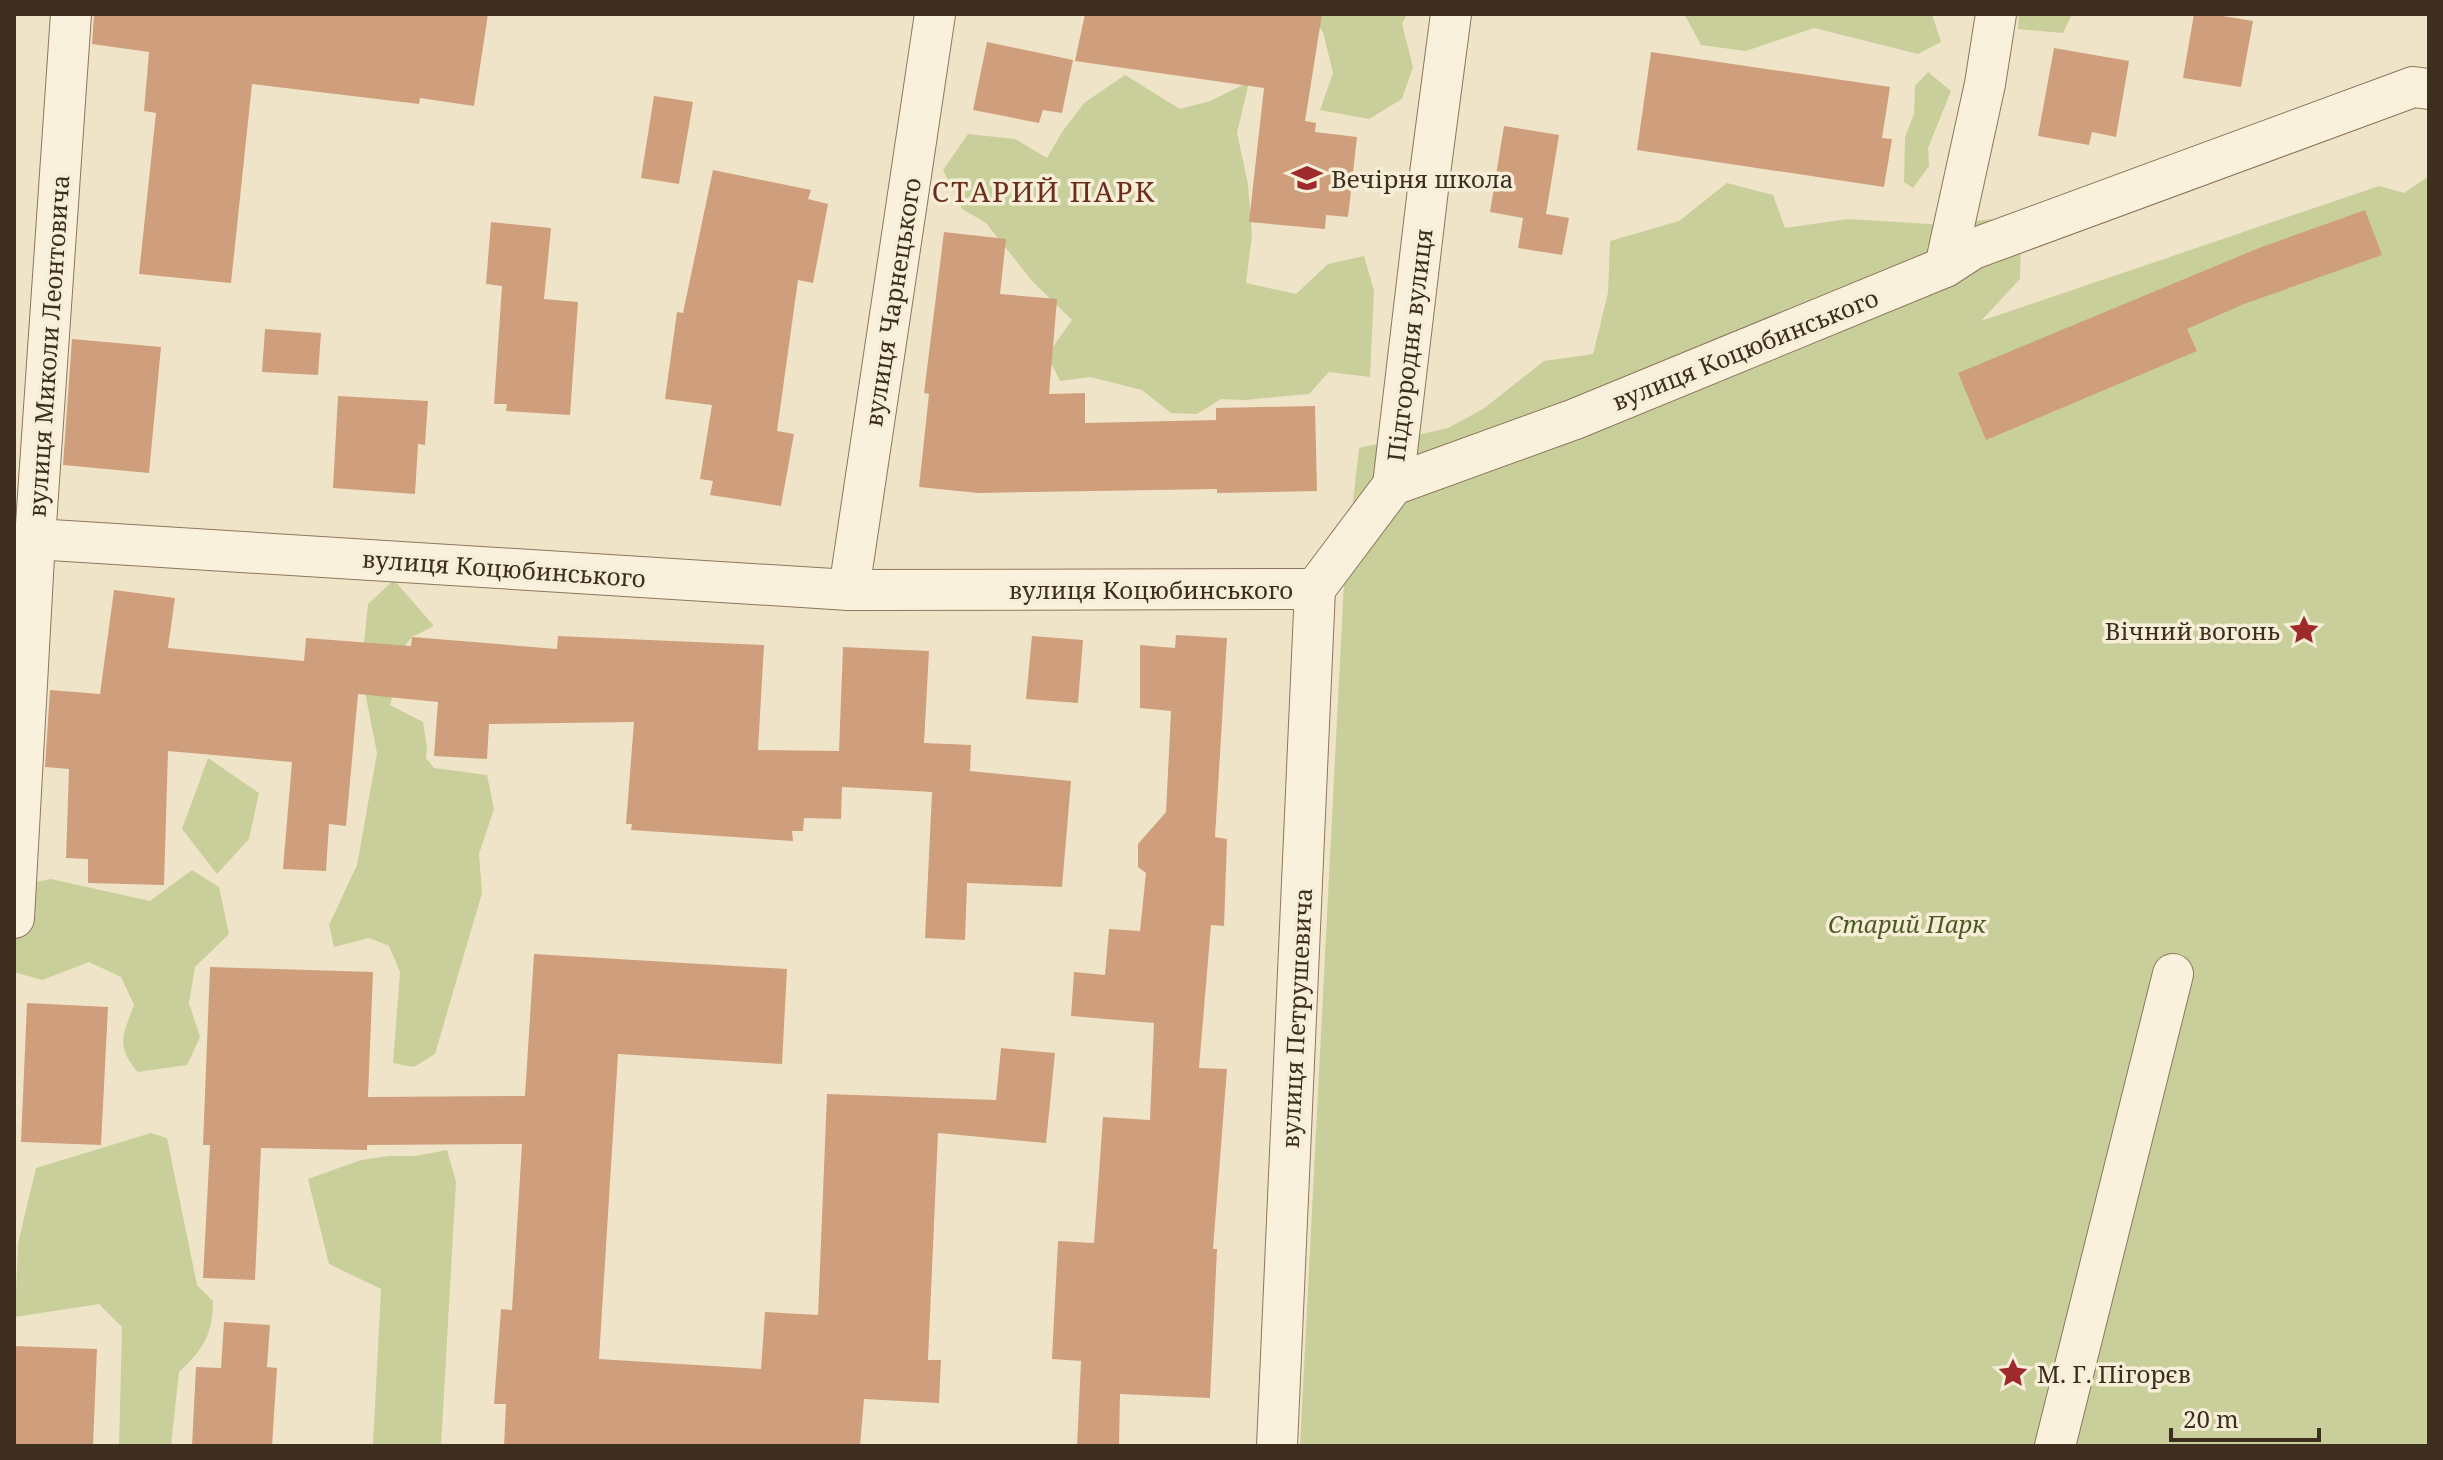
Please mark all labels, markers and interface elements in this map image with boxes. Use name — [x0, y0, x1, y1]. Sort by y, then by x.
school or university icon: Вечірня школа — [1290, 161, 1324, 195]
place label: Вечірня школа — [1331, 162, 1513, 195]
district label: СТАРИЙ ПАРК — [932, 172, 1156, 210]
street label: вулиця Миколи Леонтовича — [20, 174, 76, 518]
street label: вулиця Чарнецького — [856, 175, 928, 429]
street label: Підгородня вулиця — [1378, 227, 1440, 463]
street label: вулиця Коцюбинського — [1607, 280, 1883, 418]
street label: вулиця Коцюбинського — [361, 542, 647, 594]
street label: вулиця Коцюбинського — [1009, 573, 1293, 606]
place icon: Вічний вогонь — [2287, 613, 2321, 647]
place label: Вічний вогонь — [2105, 614, 2280, 647]
street label: вулиця Петрушевича — [1273, 887, 1319, 1149]
park label: Старий Парк — [1828, 907, 1987, 940]
place icon: М. Г. Пігорєв — [1996, 1356, 2030, 1390]
place label: М. Г. Пігорєв — [2037, 1357, 2191, 1390]
scale bar — [2171, 1392, 2319, 1442]
text: 20 m — [2183, 1402, 2239, 1435]

